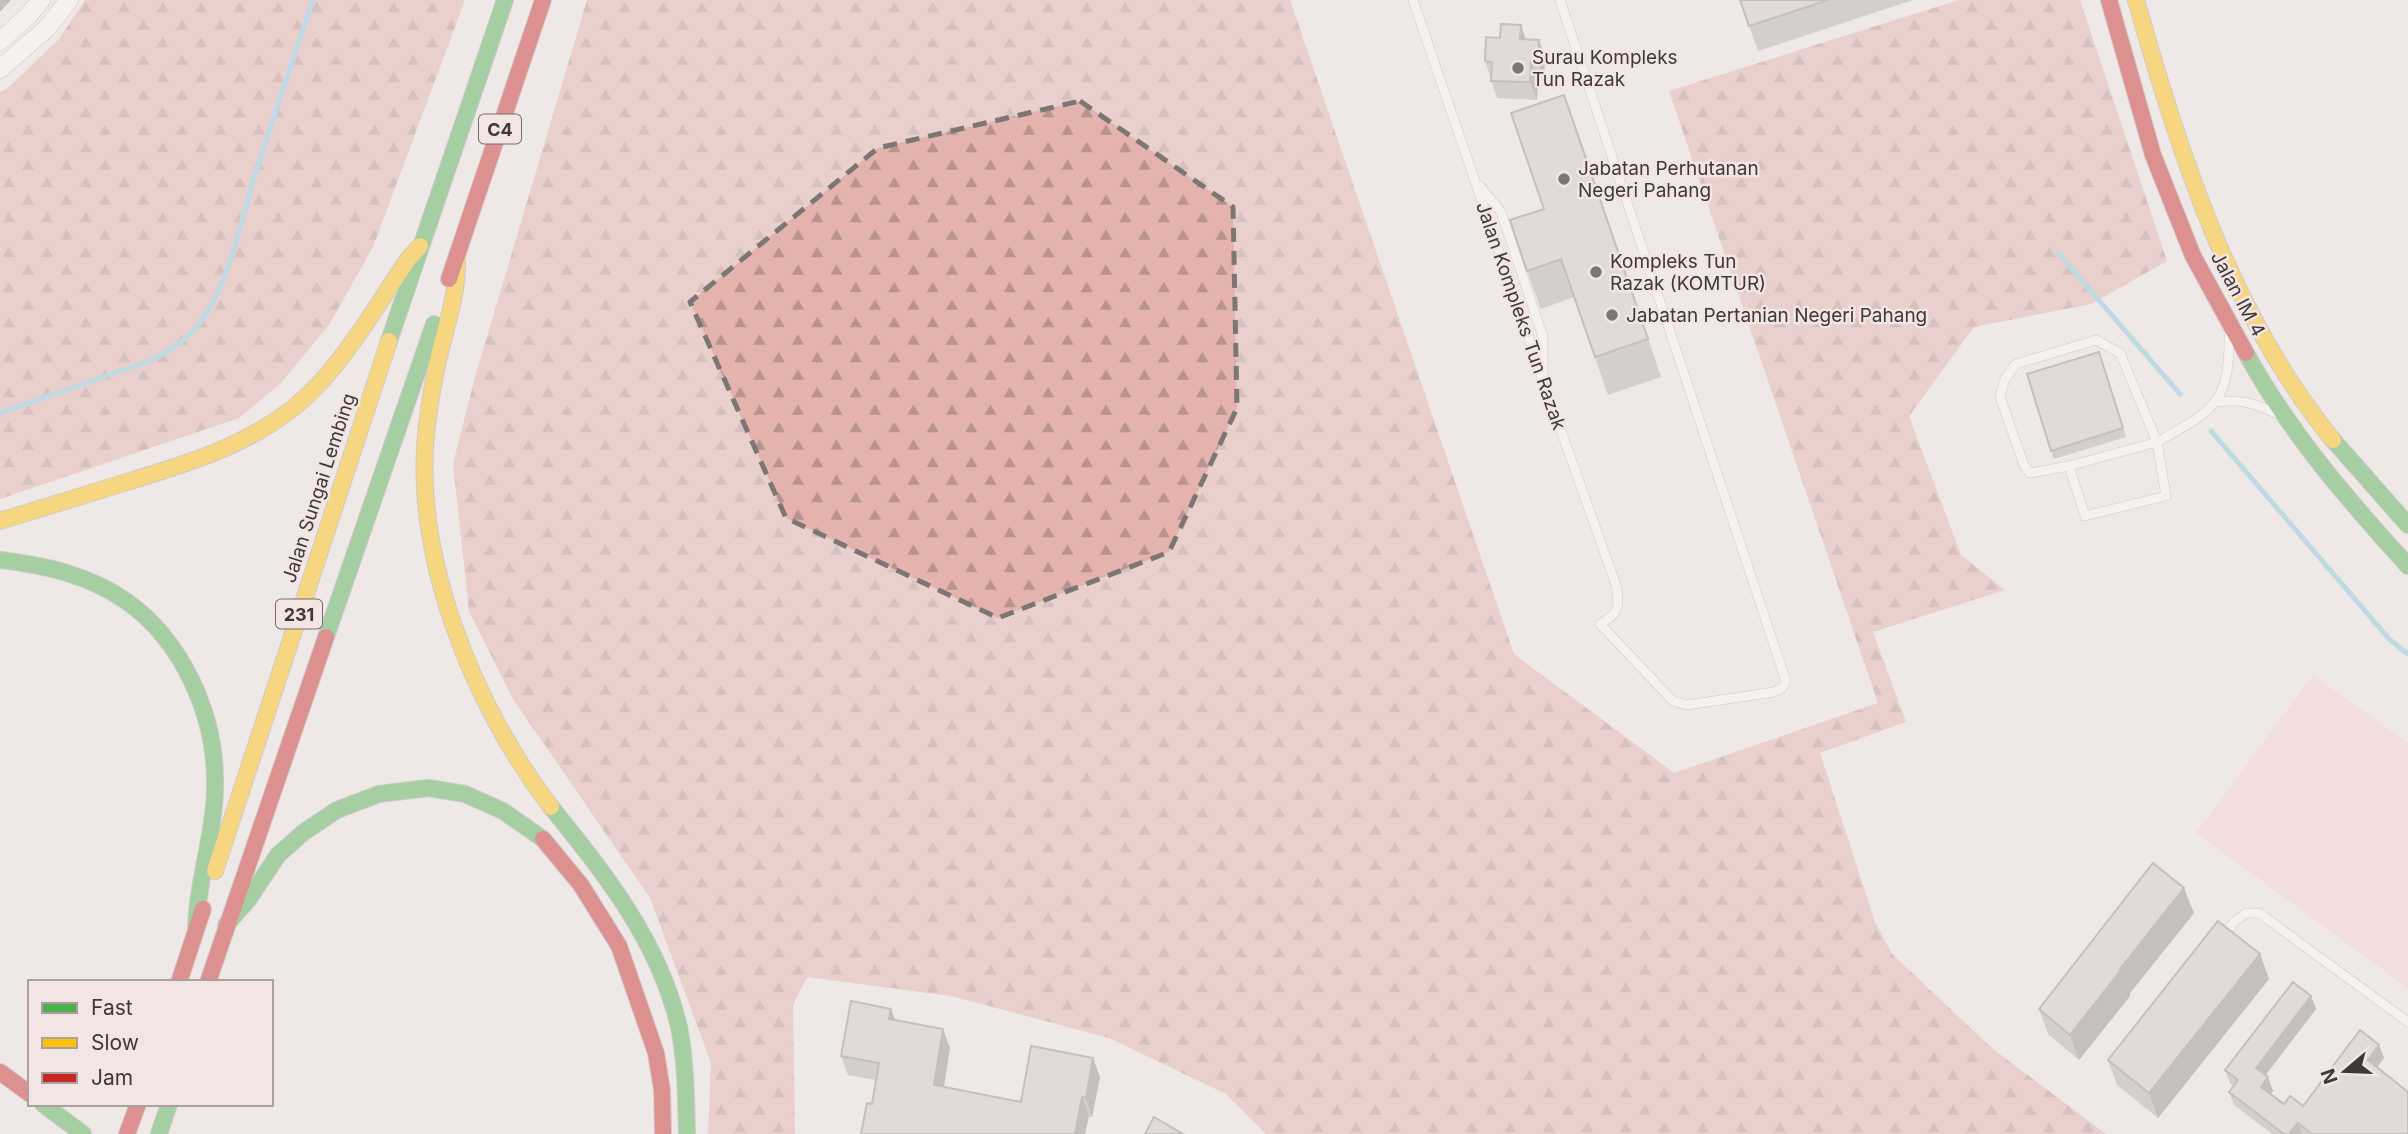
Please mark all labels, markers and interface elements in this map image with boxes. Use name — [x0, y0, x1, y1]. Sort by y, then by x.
place label: Surau Kompleks Tun Razak — [1532, 46, 1678, 91]
marker: Surau Kompleks Tun Razak — [1510, 60, 1526, 76]
road number: C4 — [479, 114, 521, 144]
place label: Jabatan Perhutanan Negeri Pahang — [1578, 157, 1759, 202]
marker: Jabatan Perhutanan Negeri Pahang — [1556, 171, 1572, 187]
street label: Jalan Kompleks Tun Razak — [1471, 199, 1571, 434]
street label: Jalan IM 4 — [2206, 247, 2270, 341]
place label: Kompleks Tun Razak (KOMTUR) — [1610, 250, 1766, 295]
marker: Kompleks Tun Razak (KOMTUR) — [1588, 264, 1604, 280]
place label: Jabatan Pertanian Negeri Pahang — [1626, 304, 1927, 327]
marker: Jabatan Pertanian Negeri Pahang — [1604, 307, 1620, 323]
street label: Jalan Sungai Lembing — [277, 390, 361, 586]
road number: 231 — [276, 600, 322, 628]
legend — [28, 980, 273, 1106]
text: Fast — [91, 995, 133, 1020]
text: Slow — [91, 1030, 139, 1055]
north arrow — [2310, 1036, 2380, 1106]
text: Jam — [91, 1065, 133, 1090]
text: N — [2316, 1066, 2343, 1087]

